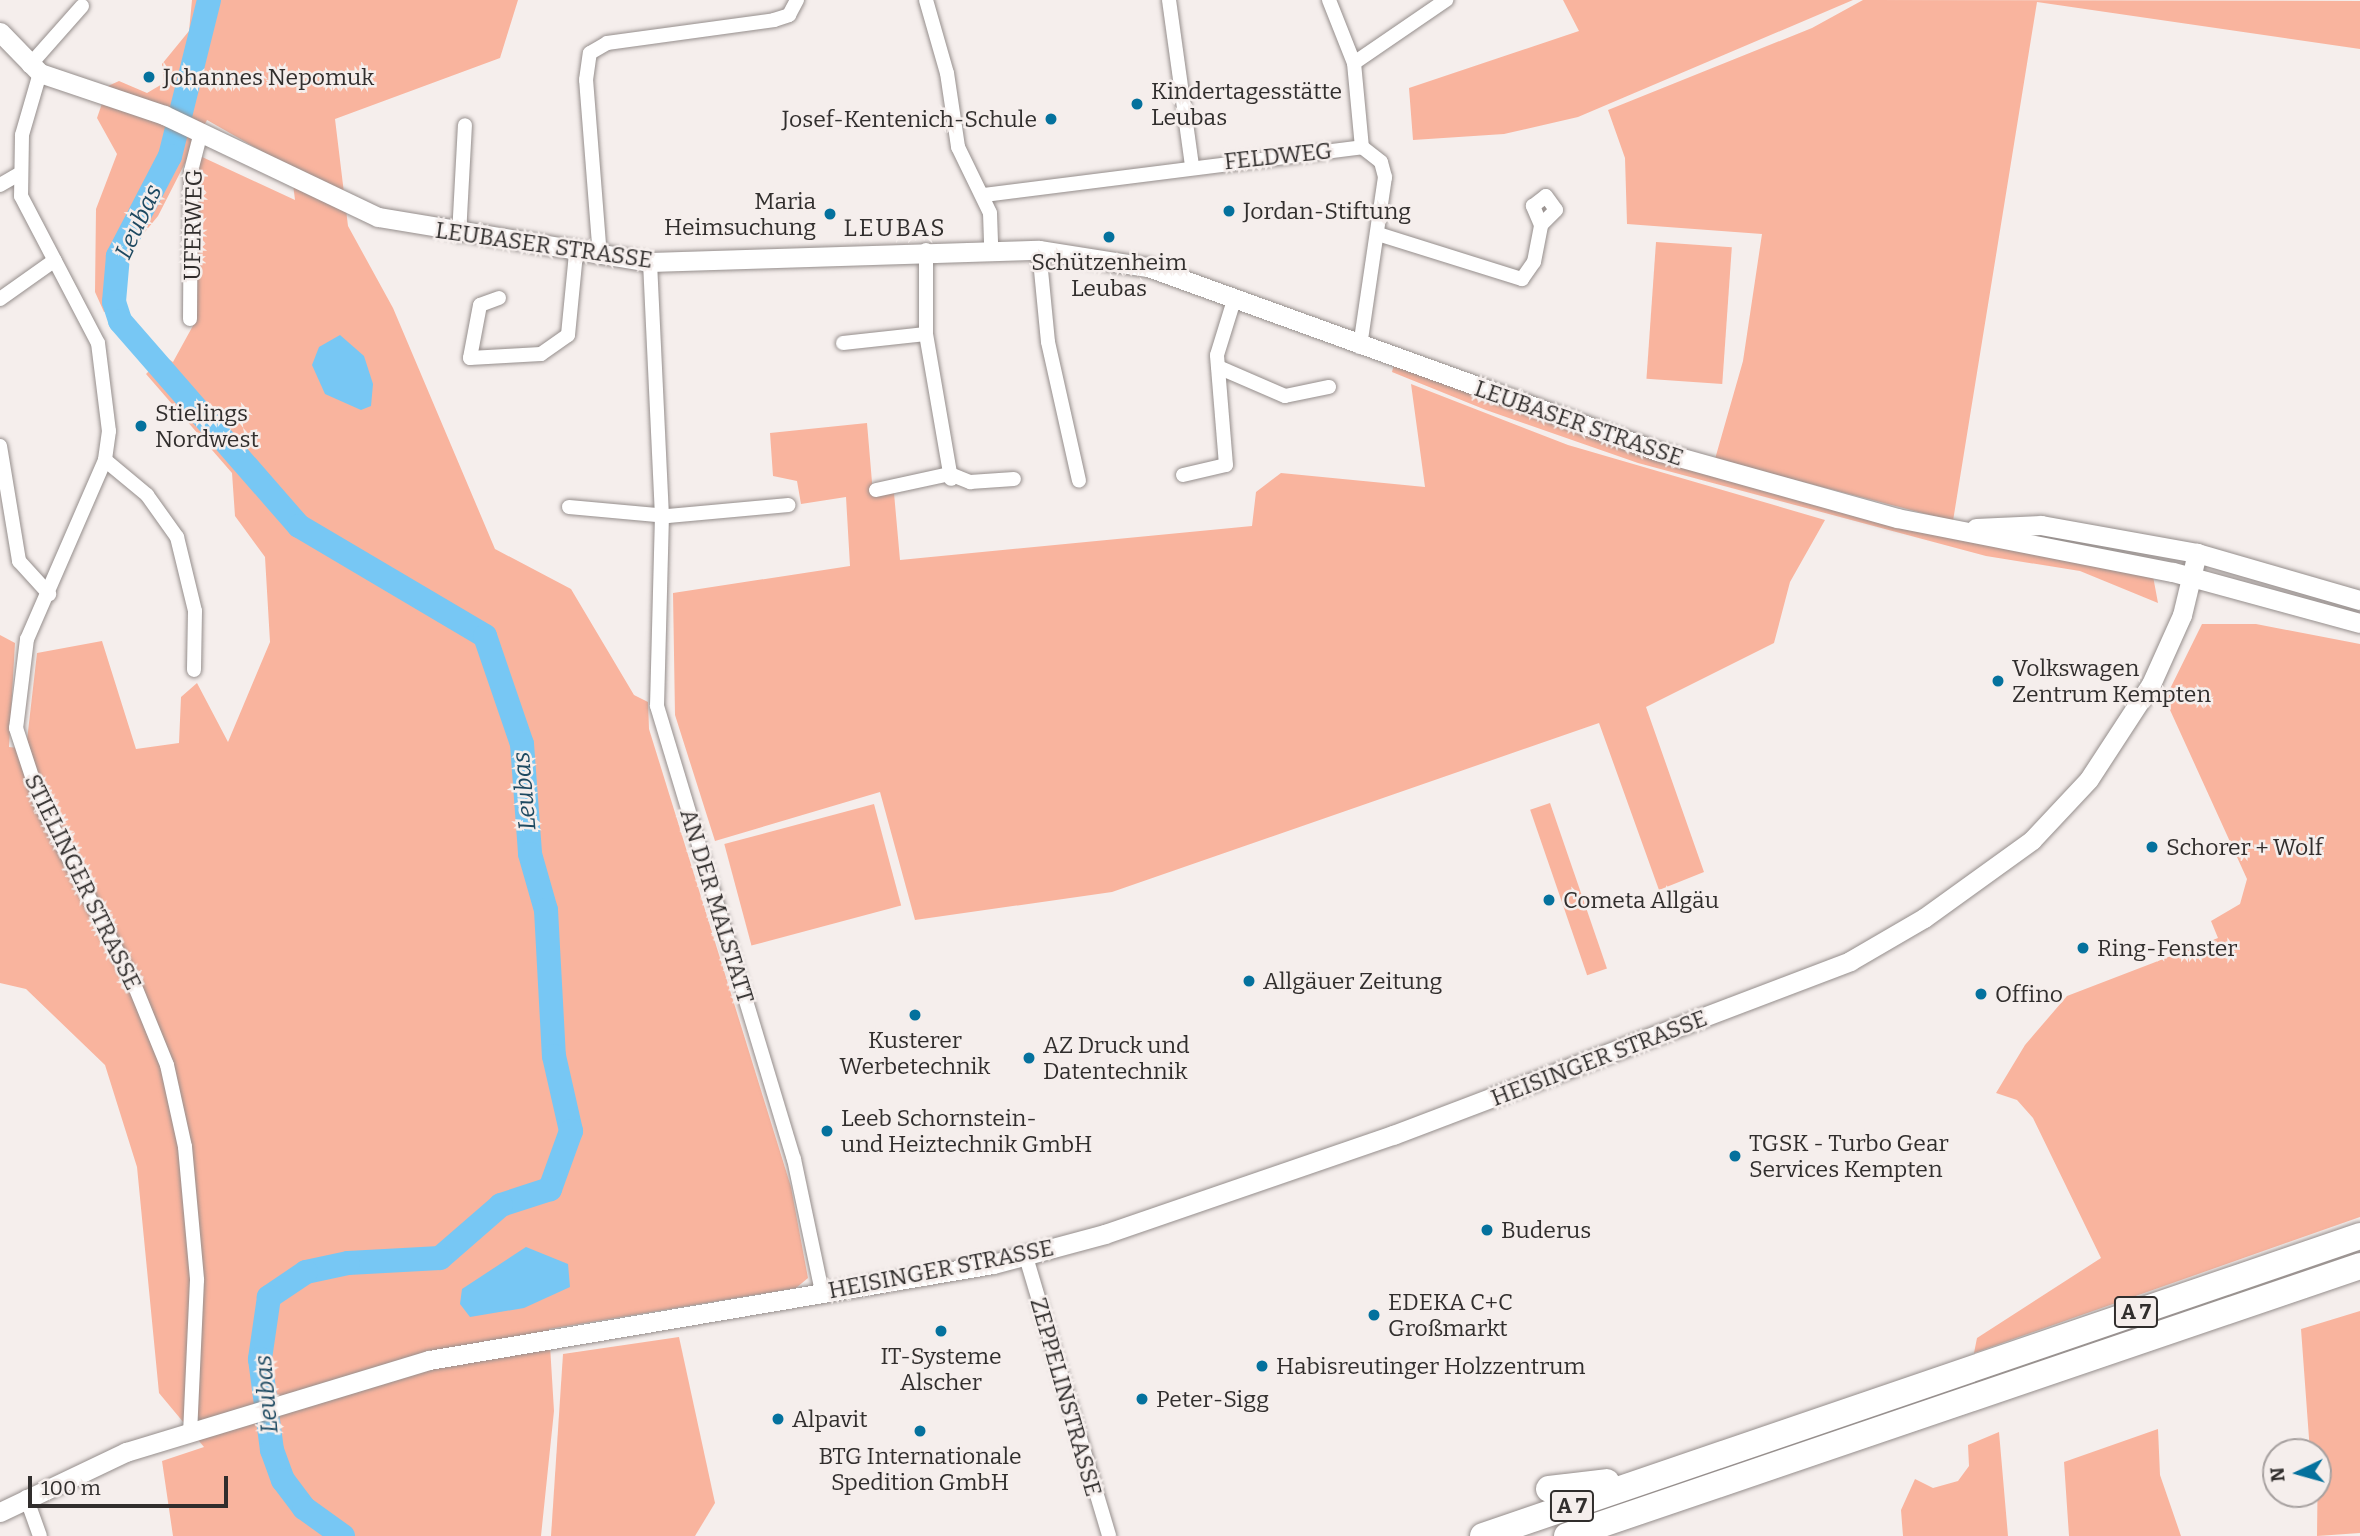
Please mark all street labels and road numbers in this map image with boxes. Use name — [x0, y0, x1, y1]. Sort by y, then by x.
street label: FELDWEG — [1223, 137, 1333, 175]
street label: UFERWEG — [178, 169, 208, 281]
street label: LEUBASER STRASSE — [434, 216, 654, 274]
street label: LEUBASER STRASSE — [1471, 374, 1687, 472]
street label: STIELINGER STRASSE — [19, 770, 147, 994]
street label: AN DER MALSTATT — [674, 805, 760, 1007]
street label: HEISINGER STRASSE — [1487, 1004, 1711, 1112]
street label: HEISINGER STRASSE — [826, 1234, 1056, 1304]
street label: ZEPPELINSTRASSE — [1024, 1294, 1108, 1500]
road number: A 7 — [2113, 1294, 2159, 1330]
road number: A 7 — [1549, 1488, 1595, 1524]

